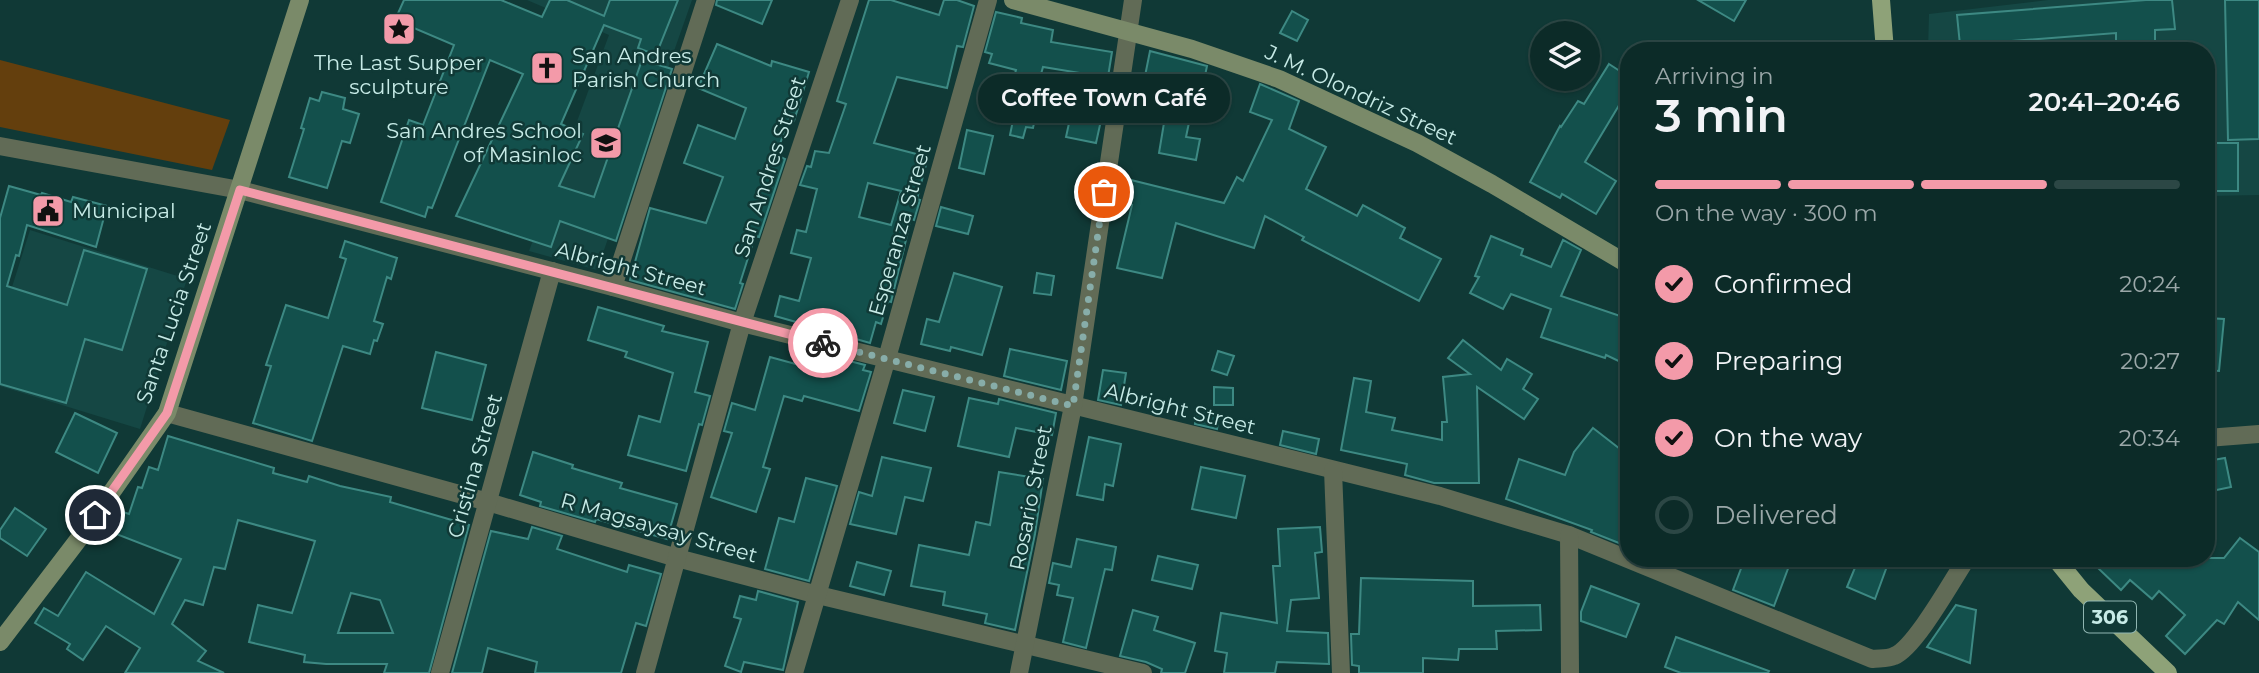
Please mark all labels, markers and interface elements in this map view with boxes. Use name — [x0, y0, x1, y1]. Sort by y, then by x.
place icon: The Last Supper sculpture — [380, 10, 418, 48]
map controls — [1530, 21, 1600, 91]
button: layers — [1530, 21, 1600, 91]
street label: J. M. Olondriz Street — [1260, 39, 1461, 150]
place label: San Andres Parish Church — [572, 43, 720, 92]
church icon: San Andres Parish Church — [528, 49, 566, 87]
place label: The Last Supper sculpture — [314, 50, 484, 99]
text: Arriving in — [1655, 62, 1774, 90]
street label: San Andres Street — [728, 73, 811, 260]
callout: Coffee Town Café — [978, 73, 1230, 122]
text: Coffee Town Café — [1001, 84, 1207, 112]
text: 20:41–20:46 — [2029, 86, 2180, 118]
text: 3 min — [1655, 87, 1788, 144]
place label: San Andres School of Masinloc — [386, 118, 582, 167]
school or university icon: San Andres School of Masinloc — [587, 124, 625, 162]
street label: Esperanza Street — [863, 141, 936, 319]
pin — [1074, 162, 1134, 222]
icon: bag — [1085, 173, 1123, 211]
public building icon: Municipal — [29, 192, 67, 230]
place label: Municipal — [72, 198, 176, 223]
text: On the way · 300 m — [1655, 199, 1878, 227]
street label: Santa Lucia Street — [131, 219, 216, 407]
street label: Albright Street — [553, 236, 709, 301]
icon: check — [1655, 265, 1693, 303]
text: Confirmed — [1714, 268, 1853, 300]
text: 20:24 — [2119, 270, 2180, 298]
courier — [788, 308, 858, 378]
icon: bike — [804, 324, 842, 362]
icon: check — [1655, 342, 1693, 380]
text: Preparing — [1714, 345, 1843, 377]
text: 20:27 — [2120, 347, 2180, 375]
street label: Albright Street — [1102, 378, 1258, 439]
street label: Cristina Street — [442, 391, 507, 541]
icon: check — [1655, 419, 1693, 457]
text: On the way — [1714, 422, 1862, 454]
street label: Rosario Street — [1004, 423, 1057, 572]
text: 20:34 — [2119, 424, 2180, 452]
pin — [65, 485, 125, 545]
street label: R Magsaysay Street — [558, 487, 760, 568]
icon: home — [76, 496, 114, 534]
text: Delivered — [1714, 499, 1838, 531]
road number: 306 — [2084, 602, 2136, 632]

